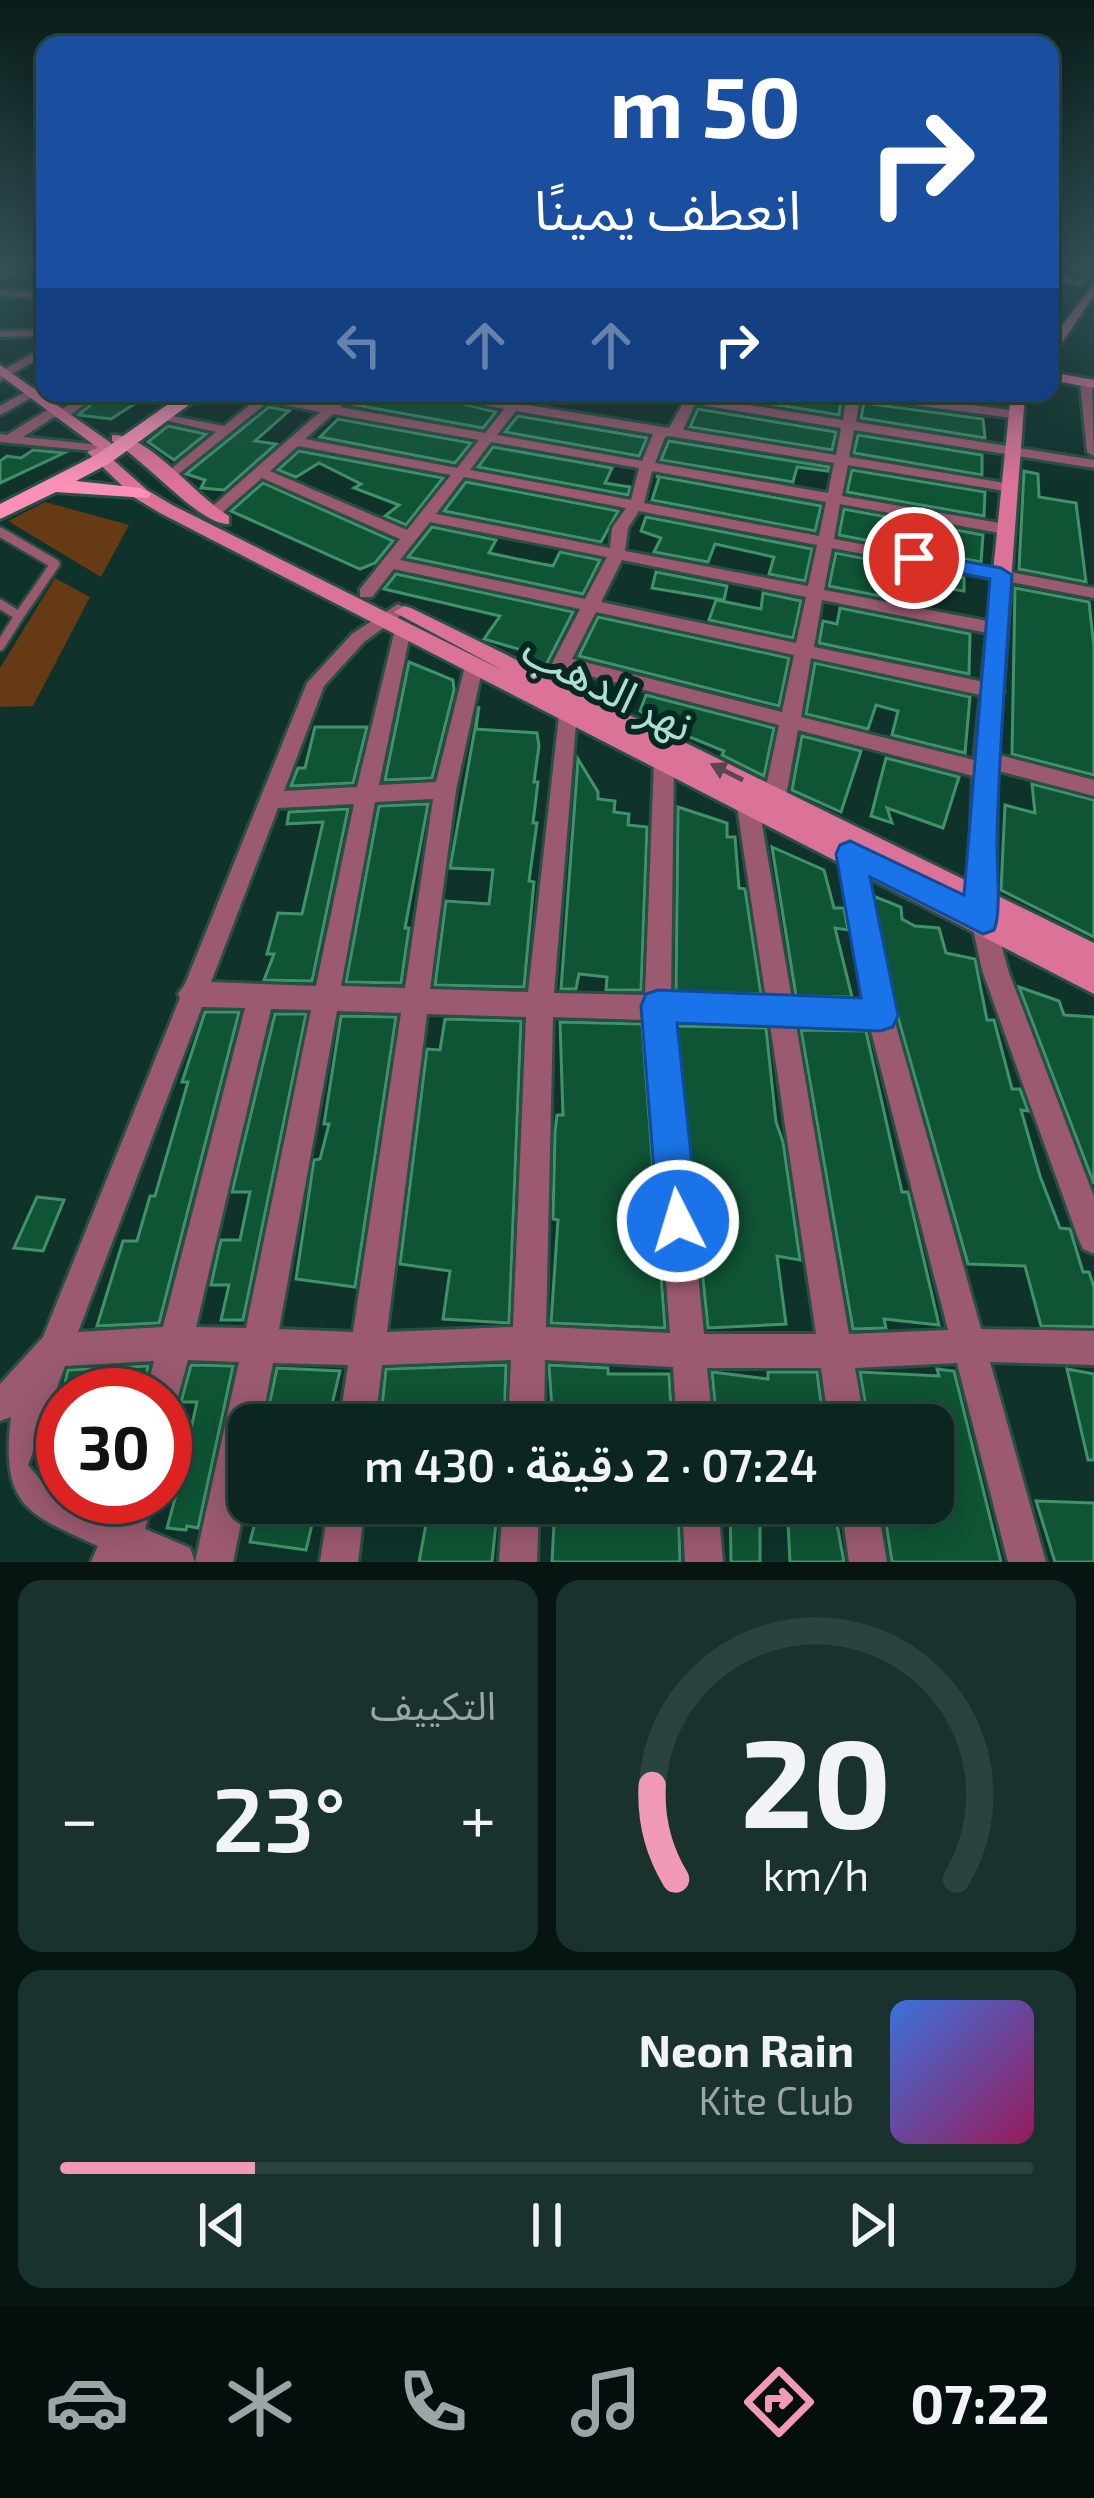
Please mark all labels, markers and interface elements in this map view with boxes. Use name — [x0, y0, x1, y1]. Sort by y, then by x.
text: 50 m — [609, 54, 801, 155]
icon: right — [843, 84, 999, 240]
text: انعطف يمينًا — [534, 176, 801, 241]
icon: left — [326, 312, 392, 378]
icon: ahead — [452, 312, 518, 378]
icon: ahead — [578, 312, 644, 378]
icon: right — [704, 312, 770, 378]
pin — [863, 507, 965, 609]
icon: arrive — [881, 525, 947, 591]
street label: نهر الدهب — [514, 619, 703, 753]
one-way arrow — [710, 763, 744, 783]
position arrow — [615, 1158, 741, 1284]
speed limit sign: 30 — [36, 1368, 192, 1524]
text: 07:24 · 2 دقيقة · 430 m — [364, 1437, 818, 1491]
text: التكييف — [370, 1681, 496, 1728]
text: 20 — [740, 1703, 892, 1853]
text: 23° — [212, 1762, 346, 1870]
text: − — [60, 1777, 99, 1856]
text: + — [460, 1777, 496, 1856]
text: km/h — [763, 1848, 869, 1900]
text: Neon Rain — [639, 2022, 854, 2076]
text: Kite Club — [699, 2076, 854, 2123]
icon: previous — [189, 2192, 255, 2258]
icon: pause — [514, 2192, 580, 2258]
icon: next — [839, 2192, 905, 2258]
icon: car — [45, 2360, 129, 2444]
icon: climate — [218, 2360, 302, 2444]
icon: phone — [391, 2360, 475, 2444]
icon: music — [564, 2360, 648, 2444]
icon: directions — [737, 2360, 821, 2444]
text: 07:22 — [910, 2370, 1049, 2435]

